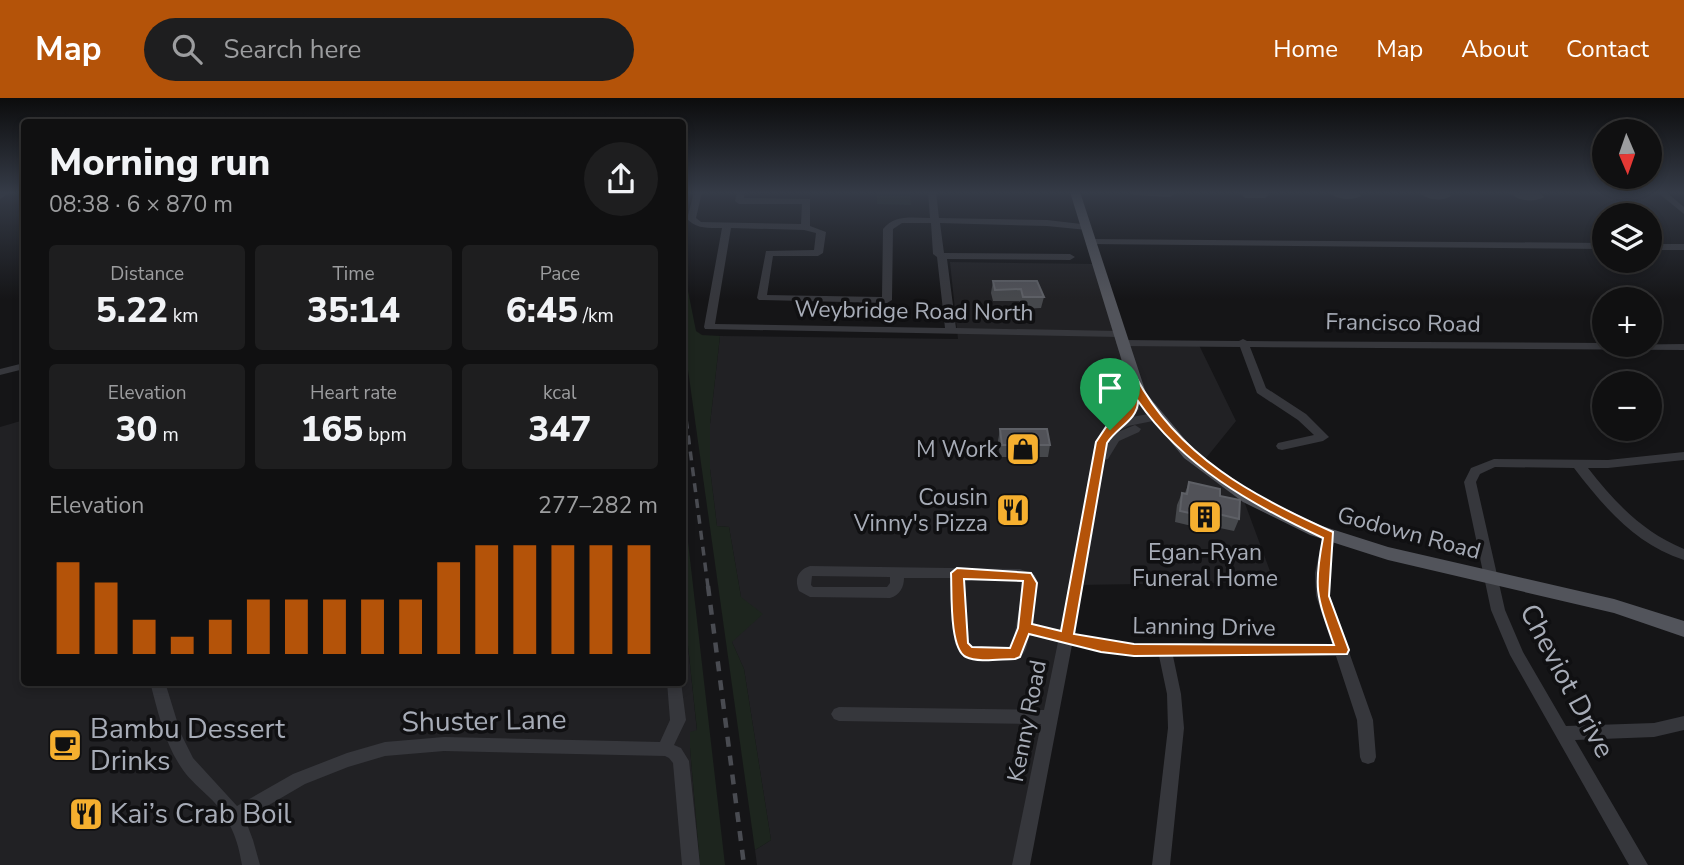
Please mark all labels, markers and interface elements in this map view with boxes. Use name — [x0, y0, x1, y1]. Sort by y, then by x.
search box — [144, 18, 634, 81]
text: Map — [35, 27, 102, 72]
icon: search — [168, 30, 206, 68]
text: Search here — [224, 32, 361, 67]
text: Home — [1273, 33, 1338, 65]
text: Map — [1376, 33, 1423, 65]
text: About — [1461, 33, 1528, 65]
text: Contact — [1566, 33, 1649, 65]
north arrow — [1592, 119, 1662, 189]
map controls — [1592, 119, 1662, 441]
text: Morning run — [49, 137, 270, 188]
button: share — [584, 142, 658, 216]
text: 08:38 · 6 × 870 m — [49, 189, 233, 220]
button: layers — [1592, 203, 1662, 273]
text: Distance — [110, 261, 184, 287]
text: Time — [332, 261, 375, 287]
text: Pace — [540, 261, 580, 287]
text: 5.22 — [96, 287, 168, 334]
text: 35:14 — [307, 287, 400, 334]
text: 6:45 — [506, 287, 578, 334]
button: + — [1592, 287, 1662, 357]
street label: Weybridge Road North — [794, 293, 1034, 329]
text: km — [168, 303, 199, 329]
text: /km — [578, 303, 614, 329]
street label: Francisco Road — [1325, 306, 1481, 340]
pin — [1080, 358, 1140, 430]
icon: arrive — [1091, 369, 1129, 407]
button: − — [1592, 371, 1662, 441]
text: Elevation — [108, 380, 187, 406]
text: Heart rate — [310, 380, 397, 406]
text: kcal — [543, 380, 577, 406]
text: 30 — [116, 406, 158, 453]
text: 165 — [300, 406, 363, 453]
text: 347 — [528, 406, 591, 453]
text: m — [158, 422, 179, 448]
text: bpm — [363, 422, 407, 448]
shop icon: M Work — [1004, 430, 1042, 468]
place label: M Work — [916, 434, 998, 465]
place label: Cousin Vinny's Pizza — [853, 482, 988, 539]
text: Elevation — [49, 490, 144, 521]
text: 277–282 m — [538, 490, 658, 521]
restaurant icon: Cousin Vinny's Pizza — [994, 491, 1032, 529]
building icon: Egan-Ryan Funeral Home — [1186, 498, 1224, 536]
street label: Godown Road — [1334, 499, 1484, 567]
place label: Egan-Ryan Funeral Home — [1132, 537, 1278, 594]
street label: Cheviot Drive — [1511, 597, 1623, 765]
street label: Lanning Drive — [1132, 610, 1276, 644]
street label: Kenny Road — [1000, 657, 1054, 785]
street label: Shuster Lane — [401, 701, 567, 741]
place label: Bambu Dessert Drinks — [90, 710, 285, 780]
cafe icon: Bambu Dessert Drinks — [46, 726, 84, 764]
restaurant icon: Kai’s Crab Boil — [67, 795, 105, 833]
place label: Kai’s Crab Boil — [110, 795, 292, 833]

